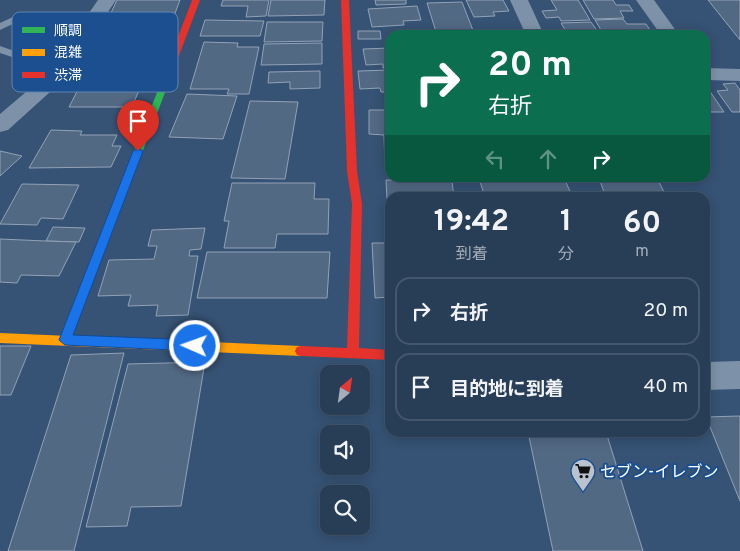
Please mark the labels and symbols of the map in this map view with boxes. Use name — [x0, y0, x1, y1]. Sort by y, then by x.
legend — [12, 12, 178, 92]
text: 順調 — [54, 23, 82, 40]
text: 混雑 — [54, 44, 82, 62]
text: 渋滞 — [54, 68, 82, 85]
pin — [117, 100, 159, 151]
position arrow — [168, 319, 220, 371]
north arrow — [320, 365, 370, 415]
supermarket icon: セブン-イレブン — [570, 458, 596, 492]
place label: セブン-イレブン — [600, 463, 718, 483]

